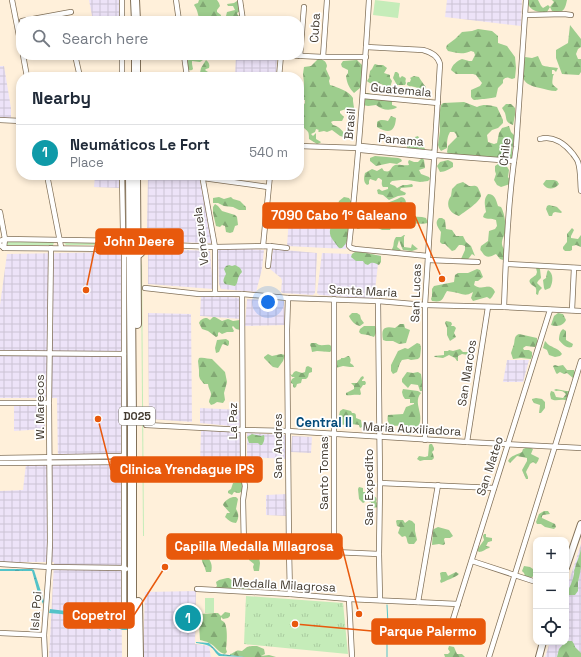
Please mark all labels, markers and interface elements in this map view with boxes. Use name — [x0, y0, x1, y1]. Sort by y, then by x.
street label: Cuba — [306, 13, 324, 43]
search box — [16, 16, 304, 60]
icon: search — [30, 27, 52, 49]
text: Search here — [62, 29, 148, 48]
street label: Guatemala — [370, 79, 432, 101]
text: Nearby — [32, 87, 91, 109]
street label: Brasil — [341, 108, 359, 140]
street label: Panama — [378, 130, 424, 150]
text: Neumáticos Le Fort — [70, 135, 210, 154]
street label: Chile — [496, 137, 514, 167]
text: 1 — [42, 144, 48, 161]
text: 540 m — [249, 144, 288, 161]
text: Place — [70, 154, 104, 171]
callout: 7090 Cabo 1º Galeano — [263, 203, 415, 228]
street label: Venezuela — [189, 206, 213, 266]
text: 7090 Cabo 1º Galeano — [271, 207, 407, 224]
callout: John Deere — [96, 229, 183, 254]
text: John Deere — [104, 233, 174, 250]
street label: San Lucas — [407, 263, 425, 323]
street label: Santa Maria — [328, 281, 398, 301]
your location — [258, 292, 278, 312]
street label: San Marcos — [454, 339, 480, 407]
street label: W. Marecos — [32, 374, 48, 440]
street label: La Paz — [225, 403, 241, 439]
road number: D025 — [119, 407, 155, 425]
street label: San Andres — [270, 414, 286, 478]
district label: Central II — [296, 414, 352, 431]
street label: Maria Auxiliadora — [362, 418, 462, 440]
street label: San Mateo — [473, 434, 507, 498]
street label: Santo Tomas — [316, 436, 332, 510]
street label: San Expedito — [361, 449, 377, 525]
callout: Clinica Yrendague IPS — [111, 457, 262, 482]
text: Clinica Yrendague IPS — [120, 461, 254, 478]
callout: Capilla Medalla MIlagrosa — [167, 534, 342, 559]
map controls — [533, 537, 569, 645]
button: + — [533, 537, 569, 573]
text: Capilla Medalla MIlagrosa — [174, 538, 334, 555]
button: − — [533, 573, 569, 609]
street label: Medalla Milagrosa — [232, 574, 336, 596]
street label: Isla Poi — [27, 591, 45, 631]
callout: Copetrol — [64, 603, 134, 628]
pin: 1 — [175, 603, 201, 633]
text: Copetrol — [72, 607, 126, 624]
button: locate — [533, 609, 569, 645]
callout: Parque Palermo — [372, 619, 485, 644]
text: Parque Palermo — [379, 623, 477, 640]

